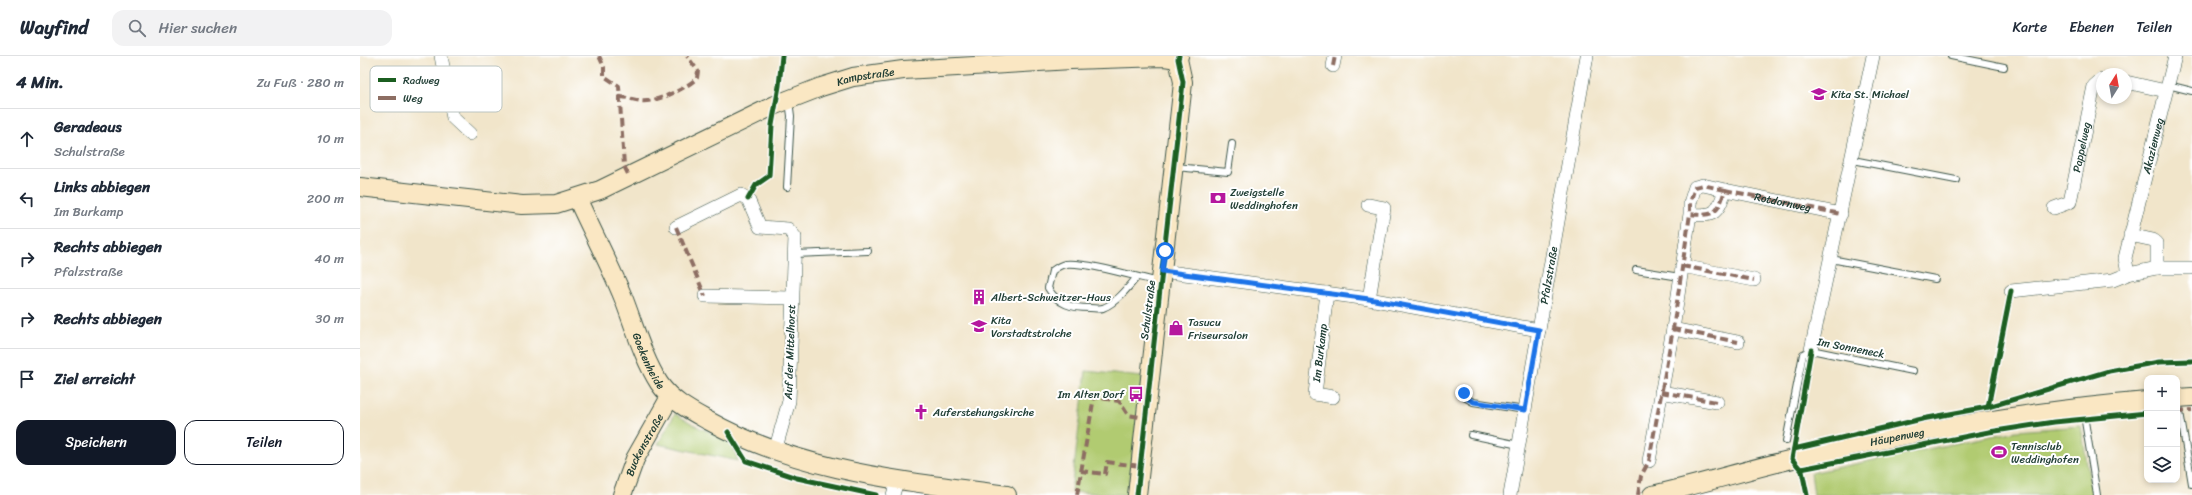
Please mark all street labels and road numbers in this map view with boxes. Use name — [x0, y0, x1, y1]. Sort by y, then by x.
street label: Kampstraße — [834, 62, 896, 91]
street label: Akazienweg — [2136, 115, 2169, 177]
street label: Pappelweg — [2067, 120, 2096, 174]
street label: Rotdornweg — [1753, 187, 1813, 217]
street label: Pfalzstraße — [1534, 244, 1563, 306]
street label: Schulstraße — [1135, 278, 1161, 341]
street label: Auf der Mittelhorst — [779, 304, 801, 401]
street label: Im Burkamp — [1307, 323, 1333, 384]
street label: Goekenheide — [627, 330, 670, 394]
street label: Im Sonneneck — [1815, 332, 1886, 364]
street label: Buckenstraße — [620, 409, 669, 479]
street label: Häupenweg — [1868, 422, 1926, 451]

